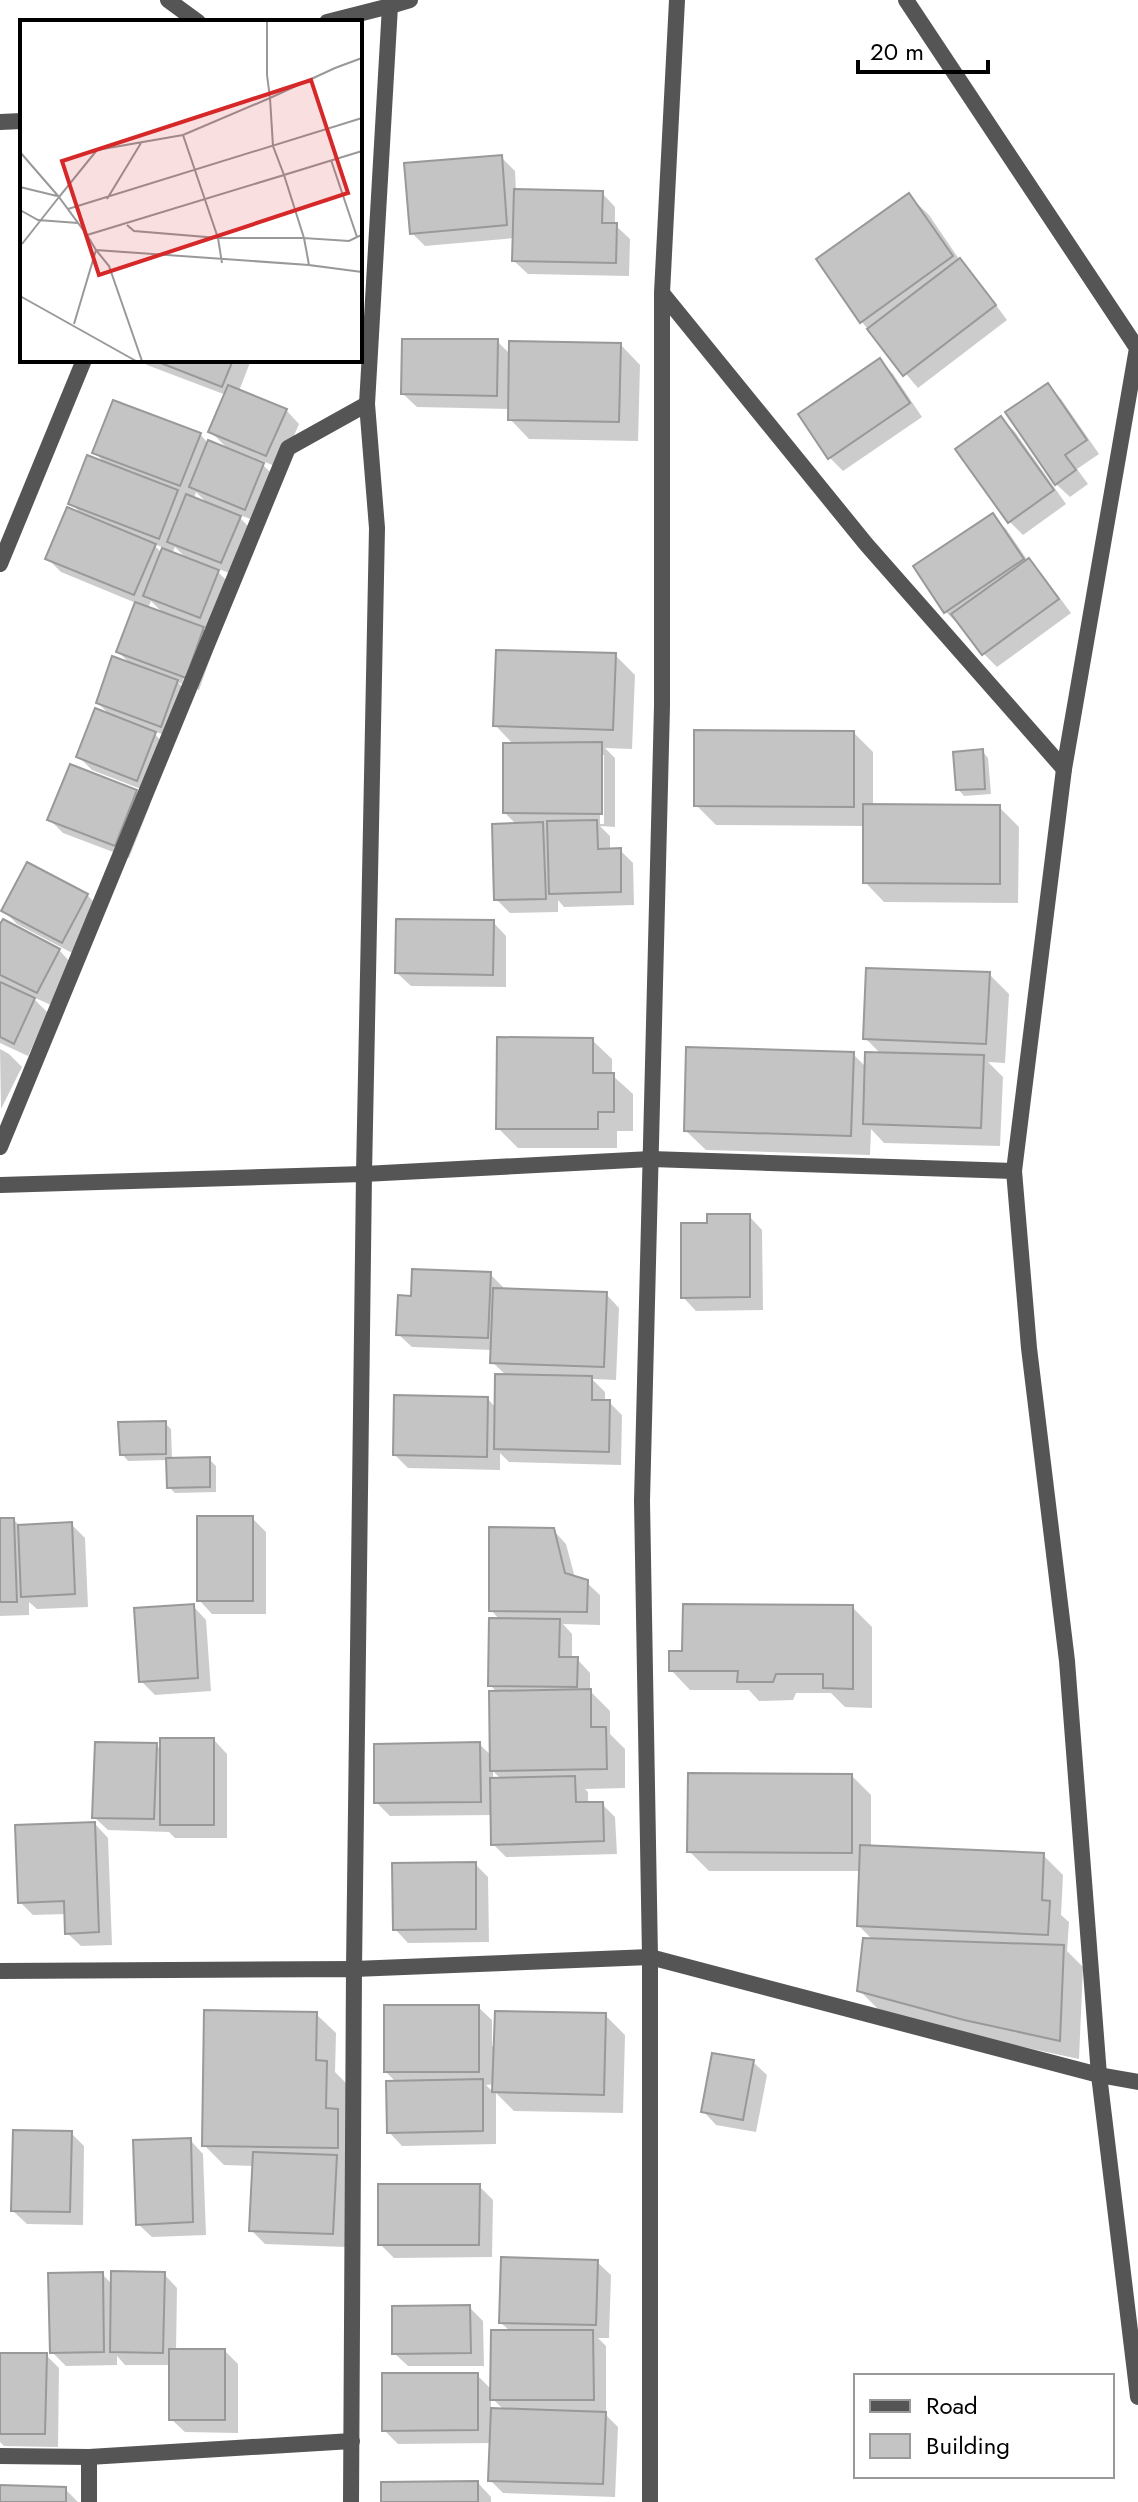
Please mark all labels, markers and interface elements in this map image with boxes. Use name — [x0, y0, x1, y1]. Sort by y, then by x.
inset map — [20, 20, 362, 362]
scale bar — [858, 24, 988, 74]
text: 20 m — [870, 34, 924, 69]
legend — [854, 2374, 1114, 2478]
text: Road — [926, 2388, 978, 2423]
text: Building — [926, 2428, 1010, 2463]

